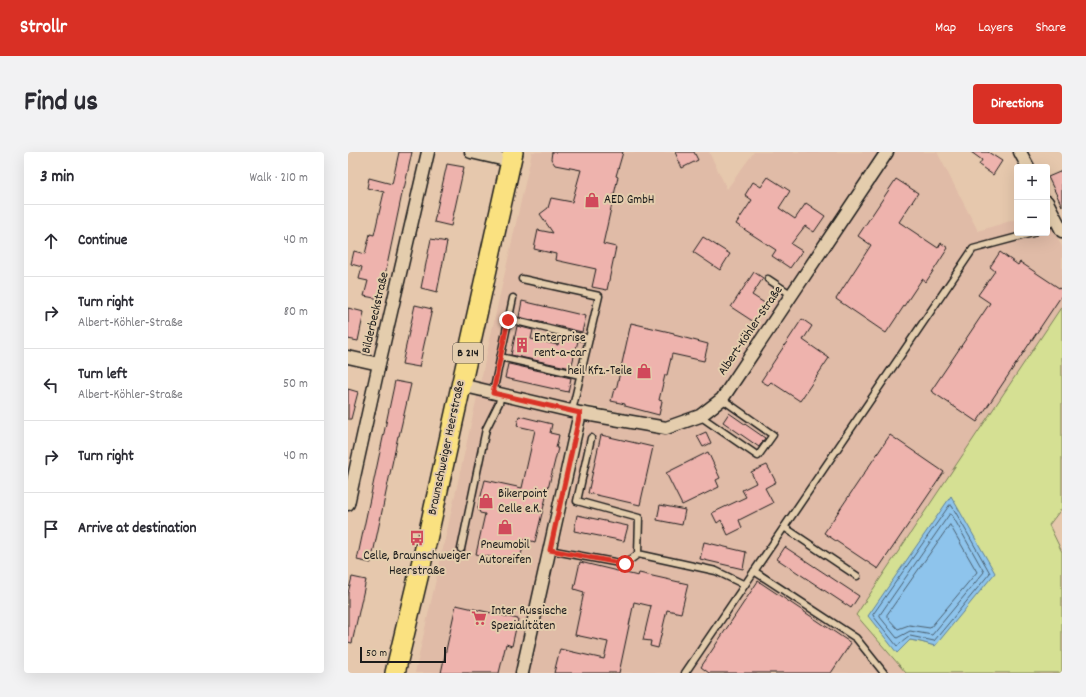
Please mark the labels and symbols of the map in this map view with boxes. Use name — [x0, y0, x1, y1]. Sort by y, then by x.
shop icon: AED GmbH — [583, 191, 601, 209]
place label: AED GmbH — [604, 191, 654, 210]
street label: Bilderbeckstraße — [357, 270, 395, 356]
street label: Albert-Köhler-Straße — [714, 282, 788, 380]
route end — [499, 311, 517, 329]
place label: Enterprise rent-a-car — [534, 329, 587, 363]
building icon: Enterprise rent-a-car — [513, 336, 531, 354]
road number: B 214 — [453, 343, 483, 363]
place label: heil Kfz.-Teile — [568, 362, 632, 381]
shop icon: heil Kfz.-Teile — [635, 362, 653, 380]
street label: Braunschweiger Heerstraße — [423, 379, 471, 517]
place label: Bikerpoint Celle e.K. — [498, 485, 548, 519]
shop icon: Bikerpoint Celle e.K. — [477, 492, 495, 510]
shop icon: Pneumobil Autoreifen — [496, 518, 514, 536]
bus stop icon: Celle, Braunschweiger Heerstraße — [408, 529, 426, 547]
place label: Pneumobil Autoreifen — [479, 536, 531, 570]
place label: Celle, Braunschweiger Heerstraße — [363, 547, 471, 581]
route start — [616, 555, 634, 573]
place label: Inter Russische Spezialitäten — [491, 602, 567, 636]
supermarket icon: Inter Russische Spezialitäten — [470, 609, 488, 627]
scale bar — [360, 645, 446, 664]

